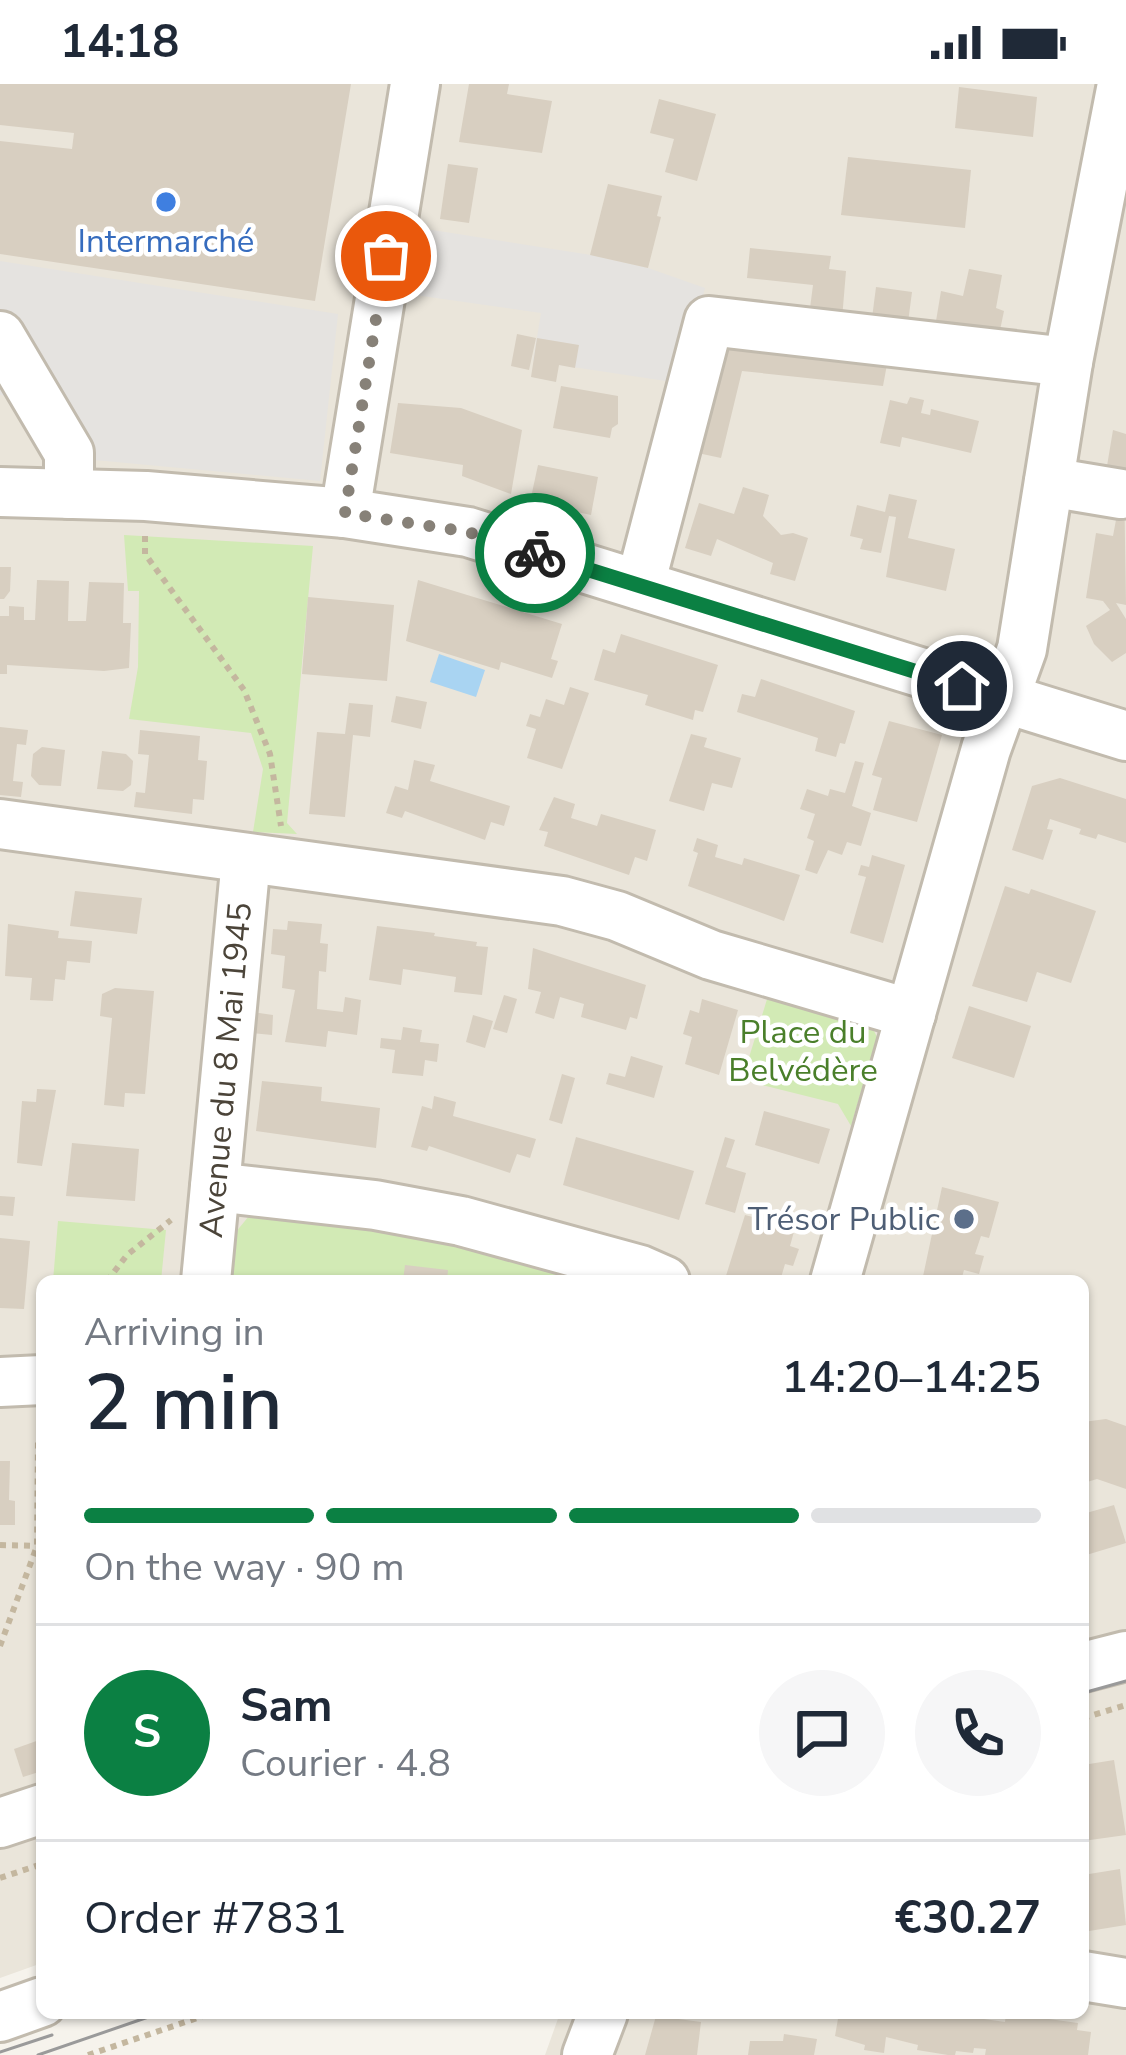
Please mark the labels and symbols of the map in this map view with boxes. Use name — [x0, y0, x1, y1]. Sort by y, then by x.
marker: Intermarché — [153, 189, 179, 215]
pin — [335, 205, 437, 307]
place label: Intermarché — [78, 219, 254, 264]
courier — [475, 493, 595, 613]
pin — [911, 635, 1013, 737]
street label: Avenue du 8 Mai 1945 — [189, 900, 263, 1240]
park label: Place du Belvédère — [728, 1010, 878, 1093]
place label: Trésor Public — [748, 1197, 940, 1242]
marker: Trésor Public — [951, 1206, 977, 1232]

